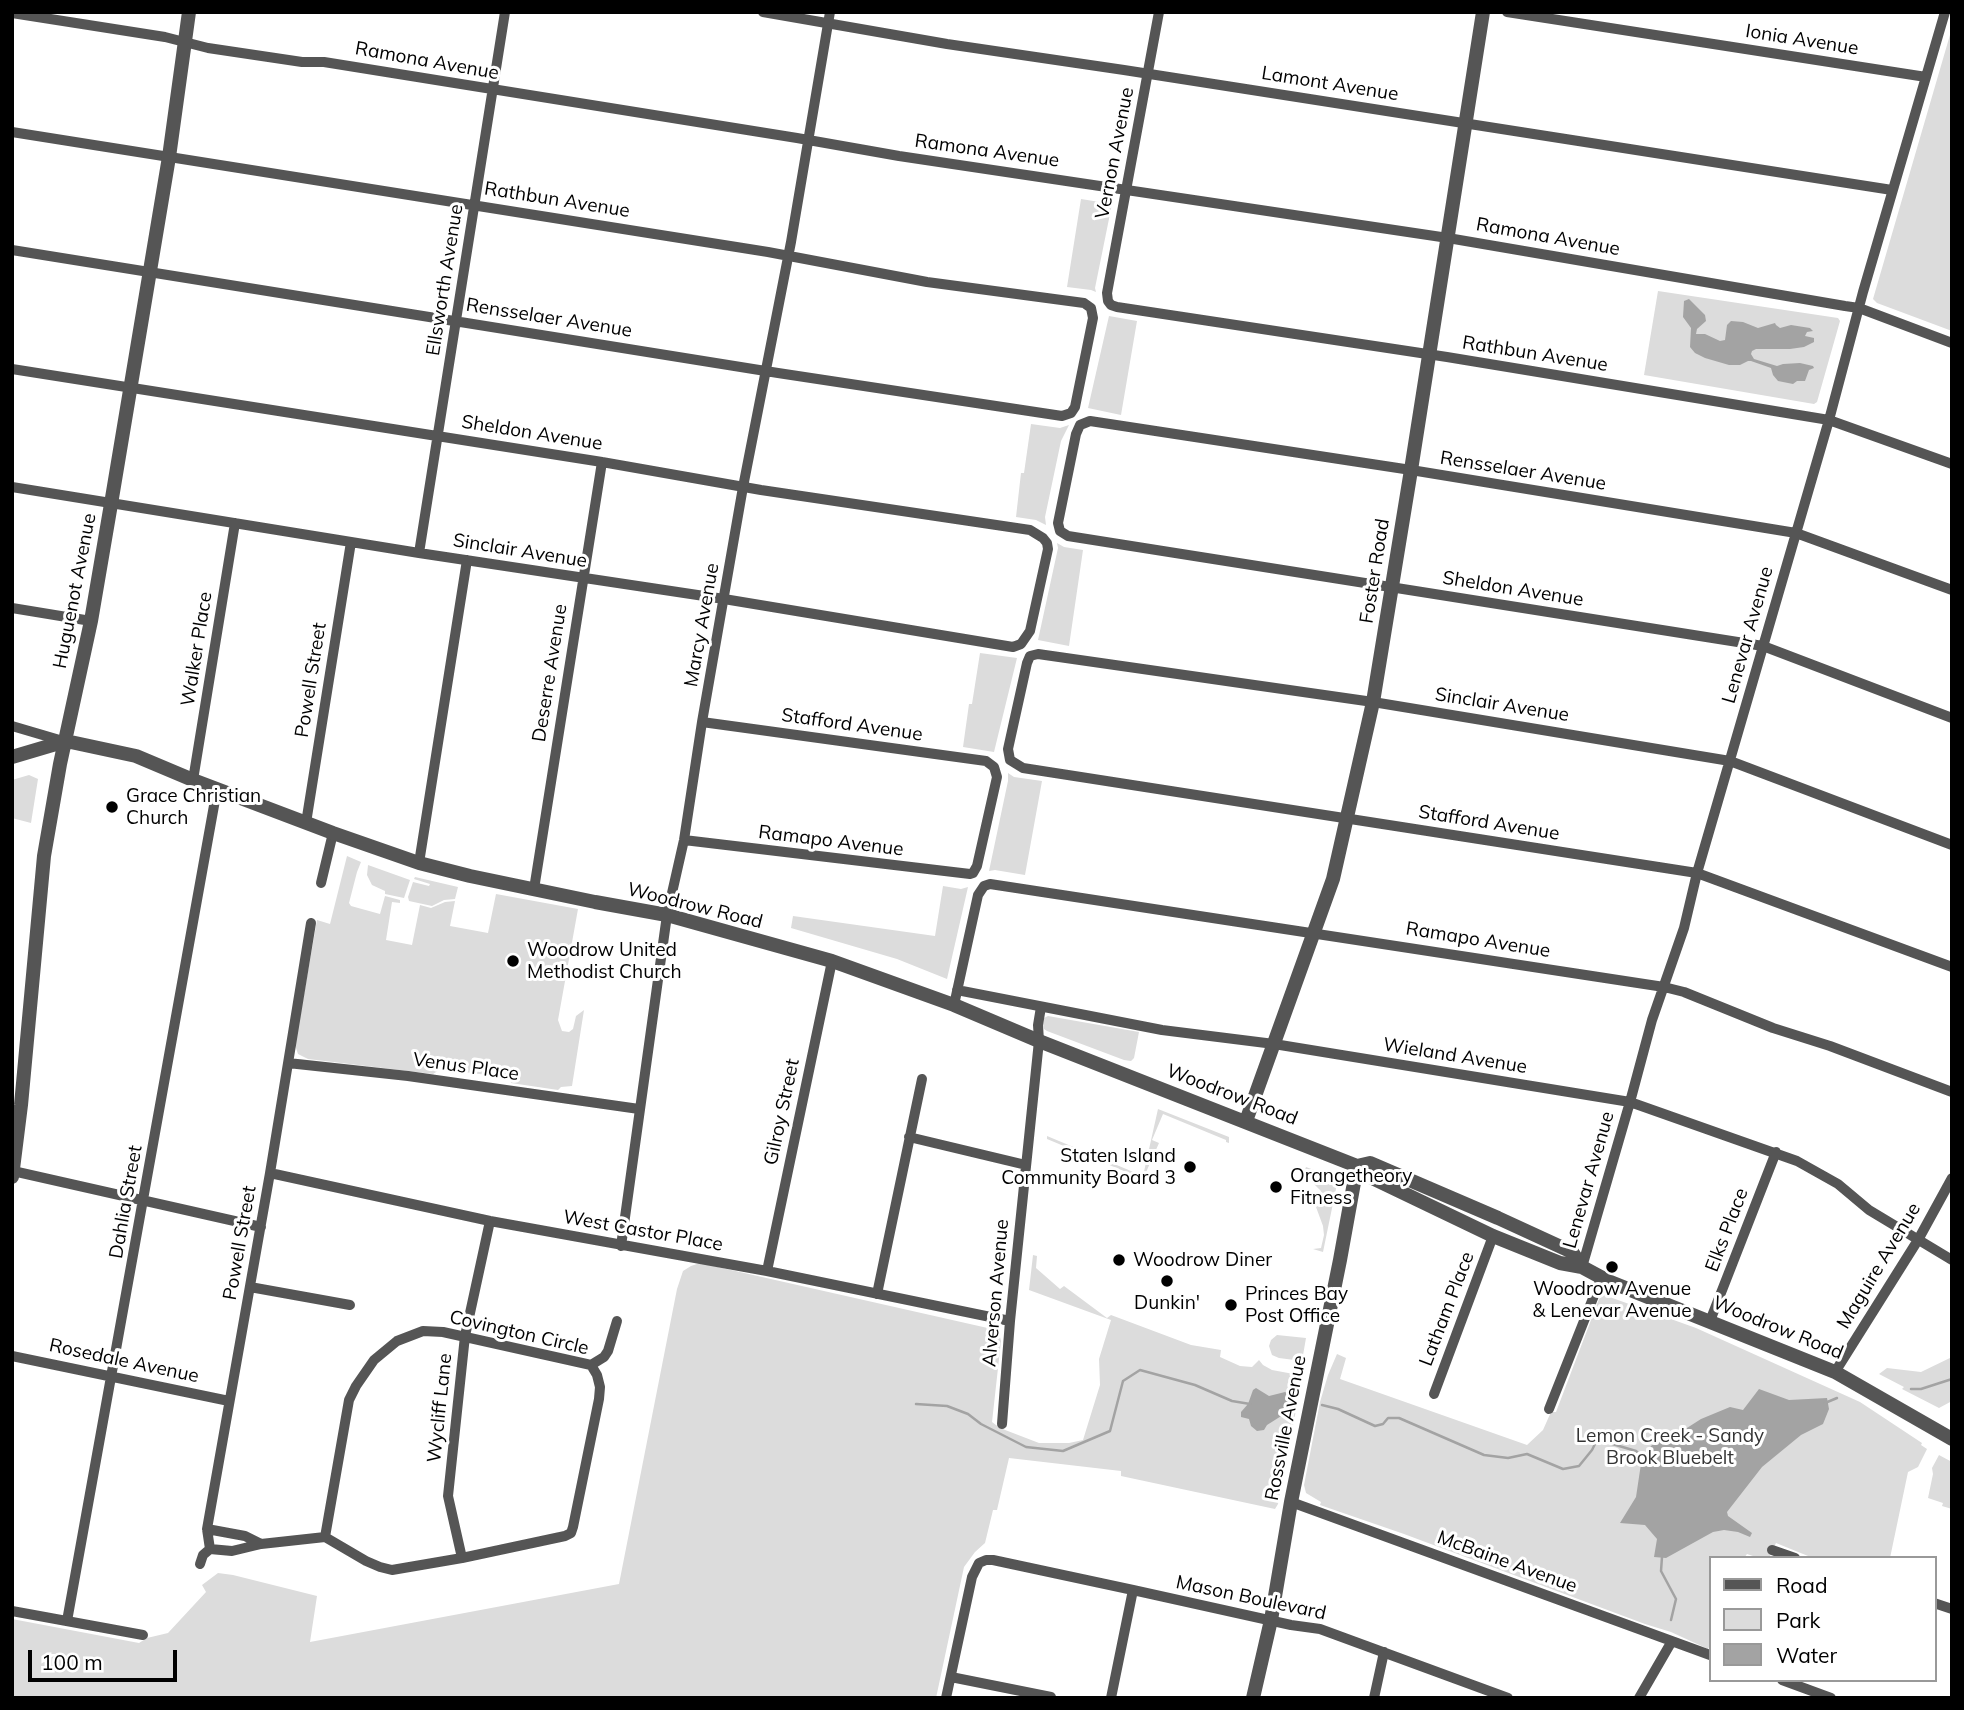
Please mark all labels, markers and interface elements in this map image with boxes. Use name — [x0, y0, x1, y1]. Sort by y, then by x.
street label: Ionia Avenue — [1744, 20, 1860, 60]
street label: Ramona Avenue — [353, 37, 501, 85]
street label: Lamont Avenue — [1260, 62, 1400, 106]
street label: Vernon Avenue — [1091, 85, 1139, 221]
street label: Ramona Avenue — [913, 130, 1061, 172]
street label: Rathbun Avenue — [483, 177, 631, 223]
street label: Ellsworth Avenue — [422, 203, 468, 357]
street label: Ramona Avenue — [1474, 213, 1622, 261]
street label: Rensselaer Avenue — [464, 294, 634, 342]
street label: Rathbun Avenue — [1461, 331, 1609, 377]
street label: Sheldon Avenue — [460, 411, 604, 455]
street label: Rensselaer Avenue — [1438, 447, 1608, 495]
street label: Huguenot Avenue — [49, 511, 101, 671]
street label: Foster Road — [1355, 517, 1395, 625]
street label: Sinclair Avenue — [451, 529, 589, 573]
street label: Marcy Avenue — [680, 561, 724, 689]
street label: Lenevar Avenue — [1718, 564, 1778, 706]
street label: Sheldon Avenue — [1441, 567, 1585, 611]
street label: Walker Place — [177, 590, 217, 708]
street label: Deserre Avenue — [528, 602, 572, 744]
street label: Powell Street — [291, 621, 331, 739]
street label: Sinclair Avenue — [1433, 683, 1571, 727]
street label: Stafford Avenue — [780, 704, 924, 746]
place label: Grace Christian Church — [126, 785, 261, 829]
marker: Grace Christian Church — [104, 799, 120, 815]
street label: Stafford Avenue — [1417, 801, 1561, 845]
street label: Ramapo Avenue — [757, 821, 905, 861]
street label: Woodrow Road — [625, 878, 765, 934]
street label: Ramapo Avenue — [1404, 917, 1552, 963]
place label: Woodrow United Methodist Church — [527, 939, 682, 983]
marker: Woodrow United Methodist Church — [505, 953, 521, 969]
street label: Wieland Avenue — [1381, 1033, 1529, 1079]
street label: Venus Place — [412, 1048, 520, 1086]
street label: Gilroy Street — [760, 1057, 804, 1167]
street label: Woodrow Road — [1163, 1060, 1301, 1130]
street label: Lenevar Avenue — [1559, 1109, 1619, 1251]
street label: Dahlia Street — [105, 1144, 147, 1260]
place label: Staten Island Community Board 3 — [1001, 1145, 1176, 1189]
marker: Staten Island Community Board 3 — [1182, 1159, 1198, 1175]
place label: Orangetheory Fitness — [1290, 1165, 1412, 1209]
marker: Orangetheory Fitness — [1268, 1179, 1284, 1195]
street label: Powell Street — [219, 1184, 261, 1302]
street label: Elks Place — [1701, 1185, 1753, 1275]
street label: Maguire Avenue — [1832, 1199, 1926, 1333]
street label: West Castor Place — [561, 1206, 725, 1256]
street label: Alverson Avenue — [978, 1218, 1014, 1368]
place label: Woodrow Diner — [1133, 1249, 1272, 1271]
street label: Latham Place — [1415, 1249, 1479, 1369]
marker: Woodrow Diner — [1111, 1252, 1127, 1268]
marker: Woodrow Avenue & Lenevar Avenue — [1604, 1259, 1620, 1275]
marker: Dunkin' — [1159, 1273, 1175, 1289]
place label: Woodrow Avenue & Lenevar Avenue — [1533, 1278, 1691, 1322]
place label: Princes Bay Post Office — [1245, 1283, 1348, 1327]
street label: Woodrow Road — [1709, 1291, 1847, 1365]
place label: Dunkin' — [1134, 1292, 1200, 1314]
marker: Princes Bay Post Office — [1223, 1297, 1239, 1313]
street label: Covington Circle — [447, 1306, 591, 1360]
street label: Rosedale Avenue — [47, 1334, 201, 1388]
street label: Wycliff Lane — [423, 1352, 457, 1464]
street label: Rossville Avenue — [1261, 1353, 1311, 1503]
park label: Lemon Creek - Sandy Brook Bluebelt — [1576, 1425, 1764, 1469]
street label: McBaine Avenue — [1434, 1526, 1580, 1598]
legend — [1708, 1556, 1936, 1682]
street label: Mason Boulevard — [1174, 1571, 1328, 1625]
text: Road — [1776, 1572, 1827, 1598]
text: Park — [1776, 1607, 1820, 1633]
scale bar — [32, 1636, 180, 1680]
text: Water — [1776, 1642, 1837, 1668]
text: 100 m — [41, 1649, 103, 1675]

